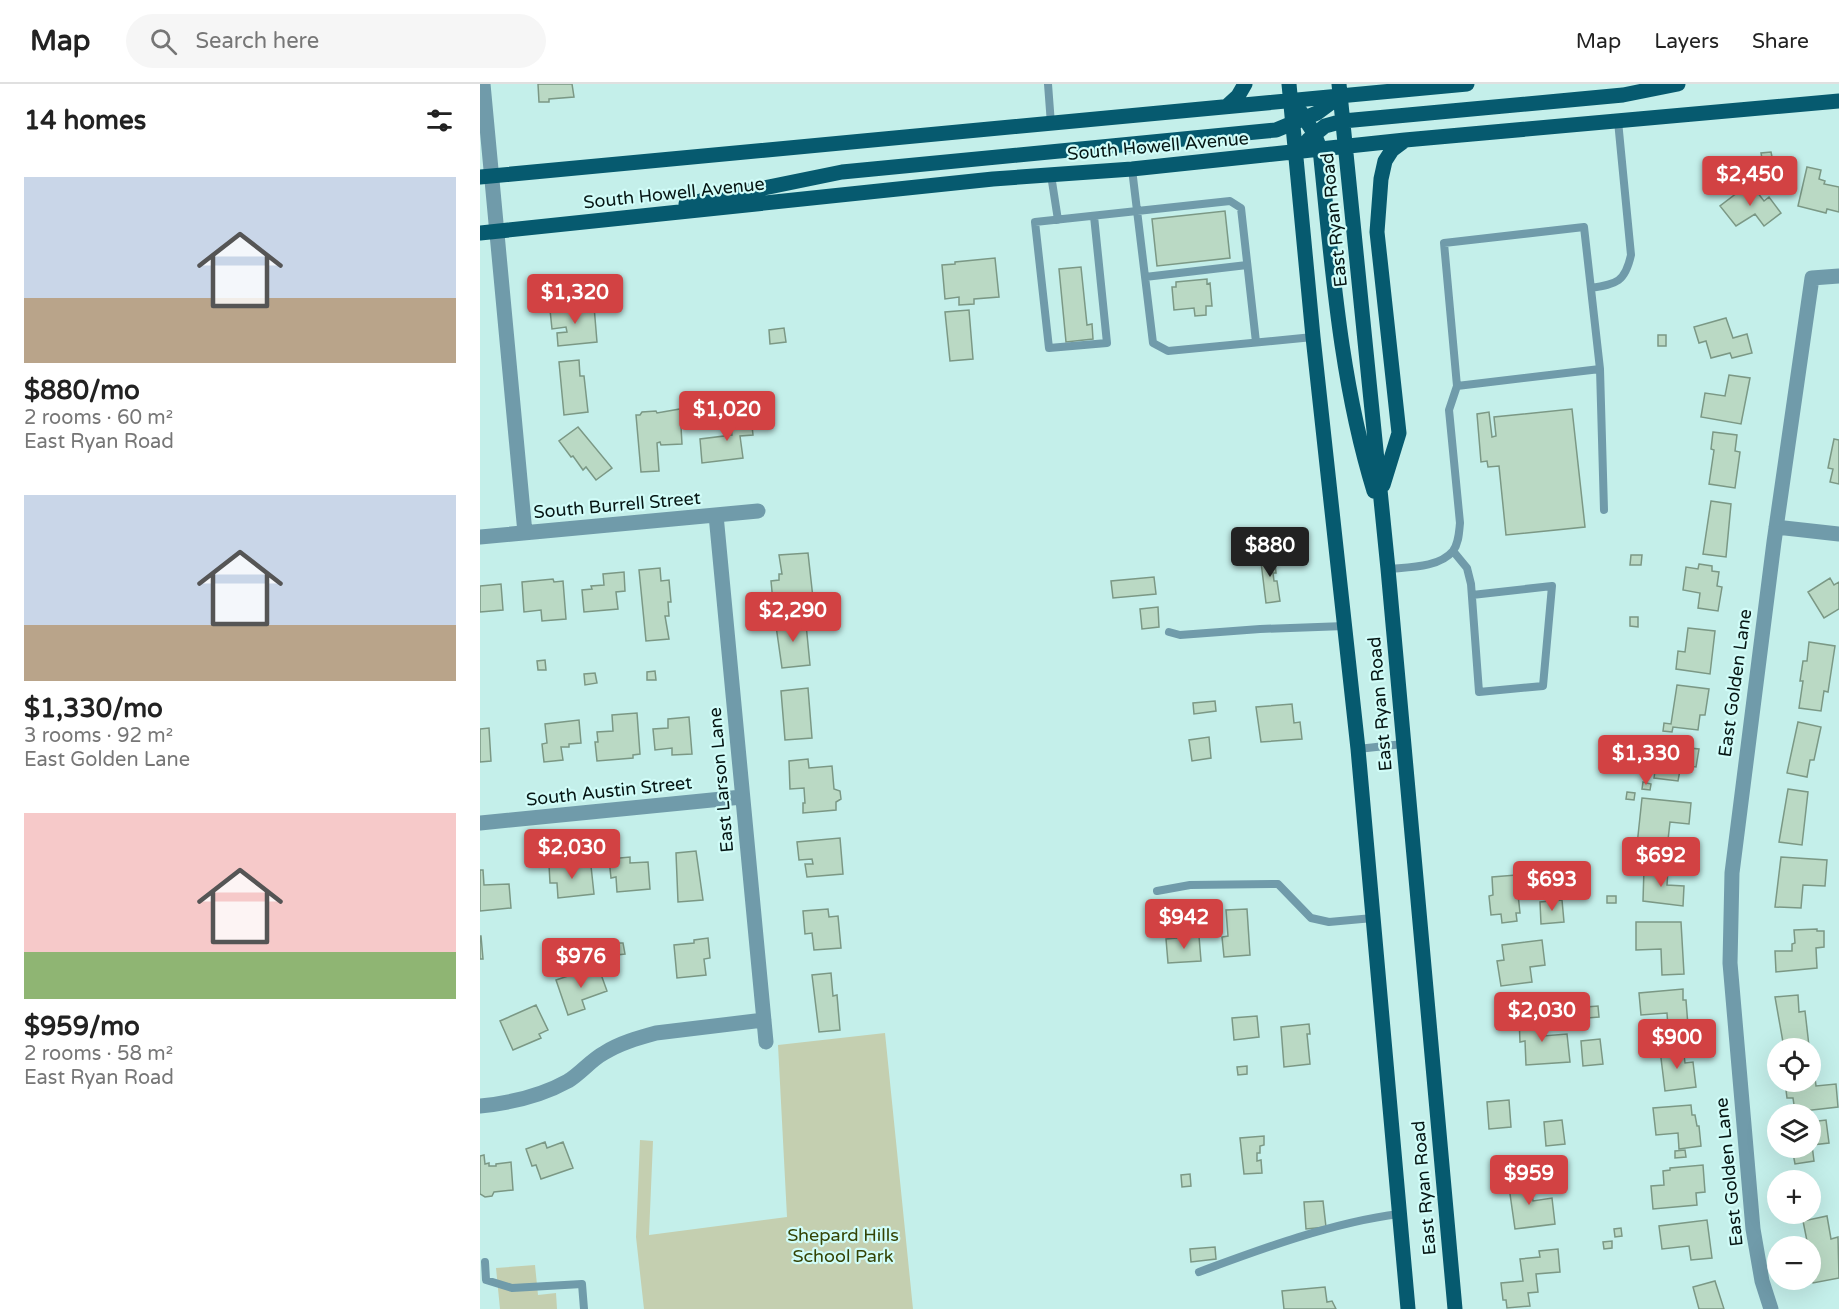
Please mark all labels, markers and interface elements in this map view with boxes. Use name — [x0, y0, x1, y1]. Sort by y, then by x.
search box — [126, 14, 546, 68]
text: Map — [30, 24, 90, 58]
icon: search — [147, 25, 180, 58]
text: Search here — [195, 28, 319, 54]
text: Map — [1576, 29, 1621, 54]
text: Layers — [1654, 29, 1719, 54]
text: Share — [1752, 29, 1809, 54]
icon: filters — [423, 104, 456, 137]
text: 14 homes — [24, 105, 146, 136]
street label: South Howell Avenue — [1066, 127, 1250, 165]
street label: East Ryan Road — [1316, 152, 1352, 288]
pin: $2,450 — [1701, 156, 1799, 207]
text: $2,450 — [1716, 163, 1784, 187]
street label: South Howell Avenue — [582, 173, 766, 213]
icon: home — [186, 216, 294, 324]
pin: $1,320 — [526, 274, 624, 325]
text: $1,320 — [541, 281, 609, 305]
text: $880/mo — [24, 375, 140, 406]
pin: $1,020 — [678, 391, 776, 442]
text: $1,020 — [693, 398, 761, 422]
text: 2 rooms · 60 m² — [24, 406, 173, 430]
text: East Ryan Road — [24, 430, 174, 454]
street label: South Burrell Street — [533, 487, 702, 523]
pin: $880 — [1234, 527, 1306, 578]
icon: home — [186, 534, 294, 642]
text: $880 — [1245, 534, 1295, 558]
pin: $2,290 — [744, 592, 842, 643]
text: $2,290 — [759, 599, 827, 623]
street label: East Golden Lane — [1714, 607, 1756, 759]
street label: East Ryan Road — [1363, 636, 1397, 772]
text: $1,330/mo — [24, 693, 163, 724]
street label: East Larson Lane — [704, 706, 738, 854]
text: 3 rooms · 92 m² — [24, 724, 173, 748]
pin: $1,330 — [1597, 735, 1695, 786]
text: $1,330 — [1612, 742, 1680, 766]
text: East Golden Lane — [24, 748, 190, 772]
street label: South Austin Street — [525, 771, 693, 811]
pin: $2,030 — [523, 829, 621, 880]
text: $2,030 — [538, 836, 606, 860]
pin: $692 — [1625, 837, 1697, 888]
text: $692 — [1636, 844, 1686, 868]
icon: home — [186, 852, 294, 960]
pin: $693 — [1516, 861, 1588, 912]
text: $693 — [1527, 868, 1577, 892]
pin: $942 — [1148, 899, 1220, 950]
text: $942 — [1159, 906, 1209, 930]
pin: $976 — [545, 938, 617, 989]
text: $976 — [556, 945, 606, 969]
pin: $2,030 — [1493, 992, 1591, 1043]
text: $2,030 — [1508, 999, 1576, 1023]
text: $959/mo — [24, 1011, 140, 1042]
pin: $900 — [1641, 1019, 1713, 1070]
text: $900 — [1652, 1026, 1702, 1050]
map controls — [1767, 1038, 1821, 1290]
button: locate — [1767, 1038, 1821, 1092]
text: 2 rooms · 58 m² — [24, 1042, 173, 1066]
text: East Ryan Road — [24, 1066, 174, 1090]
street label: East Golden Lane — [1710, 1097, 1748, 1247]
button: layers — [1767, 1104, 1821, 1158]
street label: East Ryan Road — [1407, 1120, 1441, 1256]
pin: $959 — [1493, 1155, 1565, 1206]
text: $959 — [1504, 1162, 1554, 1186]
button: + — [1767, 1170, 1821, 1224]
park label: Shepard Hills School Park — [787, 1224, 899, 1267]
button: − — [1767, 1236, 1821, 1290]

